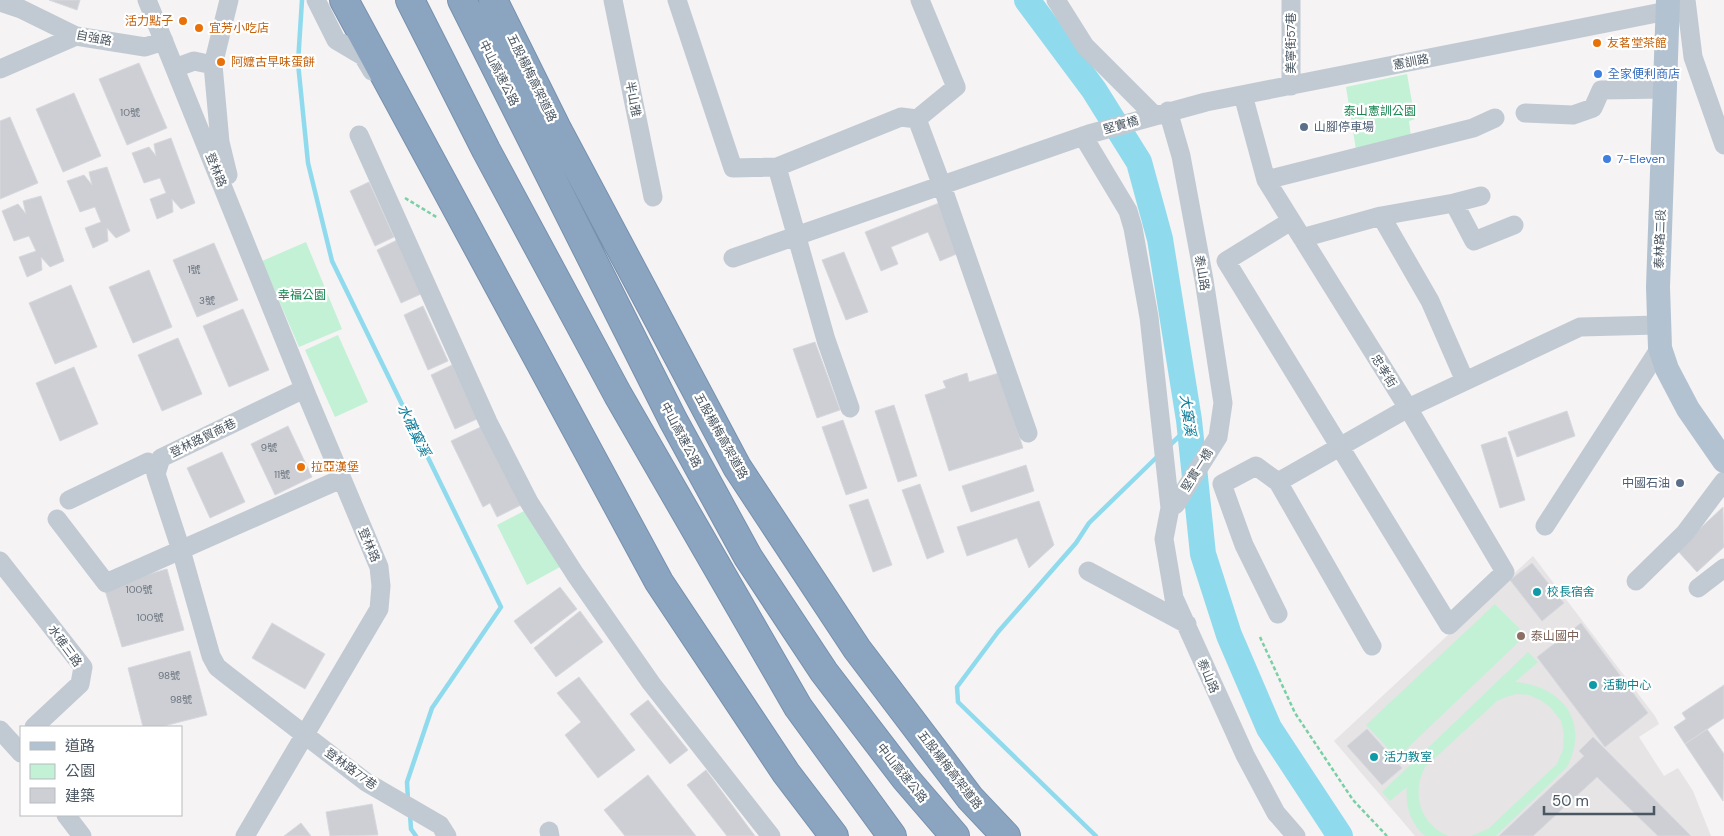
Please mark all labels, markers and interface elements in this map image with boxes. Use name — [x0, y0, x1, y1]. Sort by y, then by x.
street label: 美寧街57巷 — [1283, 12, 1299, 74]
place label: 活力點子 — [125, 13, 173, 29]
marker: 活力點子 — [177, 15, 189, 27]
place label: 宜芳小吃店 — [209, 20, 269, 36]
marker: 宜芳小吃店 — [193, 22, 205, 34]
street label: 自強路 — [75, 27, 113, 49]
street label: 五股楊梅高架道路 — [504, 31, 560, 125]
place label: 友茗堂茶館 — [1607, 35, 1667, 51]
street label: 中山高速公路 — [476, 37, 522, 109]
marker: 友茗堂茶館 — [1591, 37, 1603, 49]
street label: 憲訓路 — [1392, 51, 1430, 73]
place label: 阿嬤古早味蛋餅 — [231, 54, 315, 70]
marker: 阿嬤古早味蛋餅 — [215, 56, 227, 68]
place label: 全家便利商店 — [1608, 66, 1680, 82]
marker: 全家便利商店 — [1592, 68, 1604, 80]
street label: 半山雅 — [622, 80, 644, 118]
park label: 泰山憲訓公園 — [1344, 103, 1416, 119]
house number: 10號 — [120, 106, 140, 119]
street label: 堅實橋 — [1101, 112, 1141, 138]
place label: 山腳停車場 — [1314, 119, 1374, 135]
marker: 山腳停車場 — [1298, 121, 1310, 133]
street label: 登林路 — [202, 150, 230, 190]
place label: 7-Eleven — [1617, 151, 1665, 167]
marker: 7-Eleven — [1601, 153, 1613, 165]
street label: 泰林路二段 — [1651, 209, 1669, 269]
street label: 泰山路 — [1191, 254, 1213, 292]
house number: 1號 — [187, 263, 201, 276]
park label: 幸福公園 — [278, 287, 326, 303]
house number: 3號 — [199, 294, 215, 307]
street label: 忠孝街 — [1368, 351, 1400, 391]
street label: 五股楊梅高架道路 — [691, 390, 751, 482]
water label: 大窠溪 — [1176, 393, 1200, 439]
street label: 中山高速公路 — [657, 399, 705, 471]
water label: 水確窠溪 — [394, 401, 435, 461]
street label: 登林路貿商巷 — [167, 415, 239, 461]
house number: 9號 — [261, 441, 277, 454]
street label: 堅實一橋 — [1177, 445, 1217, 495]
place label: 拉亞漢堡 — [311, 459, 359, 475]
marker: 拉亞漢堡 — [295, 461, 307, 473]
house number: 11號 — [274, 468, 290, 481]
place label: 中國石油 — [1622, 475, 1670, 491]
marker: 中國石油 — [1674, 477, 1686, 489]
street label: 登林路 — [355, 525, 383, 565]
house number: 100號 — [126, 583, 152, 596]
place label: 校長宿舍 — [1547, 584, 1595, 600]
marker: 校長宿舍 — [1531, 586, 1543, 598]
house number: 100號 — [137, 611, 163, 624]
street label: 水碓三路 — [44, 622, 86, 670]
place label: 泰山國中 — [1531, 628, 1579, 644]
marker: 泰山國中 — [1515, 630, 1527, 642]
street label: 泰山路 — [1194, 656, 1222, 696]
house number: 98號 — [158, 669, 180, 682]
place label: 活動中心 — [1603, 677, 1651, 693]
marker: 活動中心 — [1587, 679, 1599, 691]
house number: 98號 — [170, 693, 192, 706]
legend — [20, 726, 182, 816]
street label: 五股楊梅高架道路 — [914, 727, 986, 813]
text: 道路 — [65, 736, 95, 756]
street label: 中山高速公路 — [873, 740, 931, 806]
street label: 登林路77巷 — [322, 745, 380, 793]
place label: 活力教室 — [1384, 749, 1432, 765]
marker: 活力教室 — [1368, 751, 1380, 763]
text: 公園 — [65, 761, 95, 781]
scale bar — [1544, 784, 1654, 816]
text: 建築 — [65, 786, 95, 806]
text: 50 m — [1552, 791, 1589, 811]

